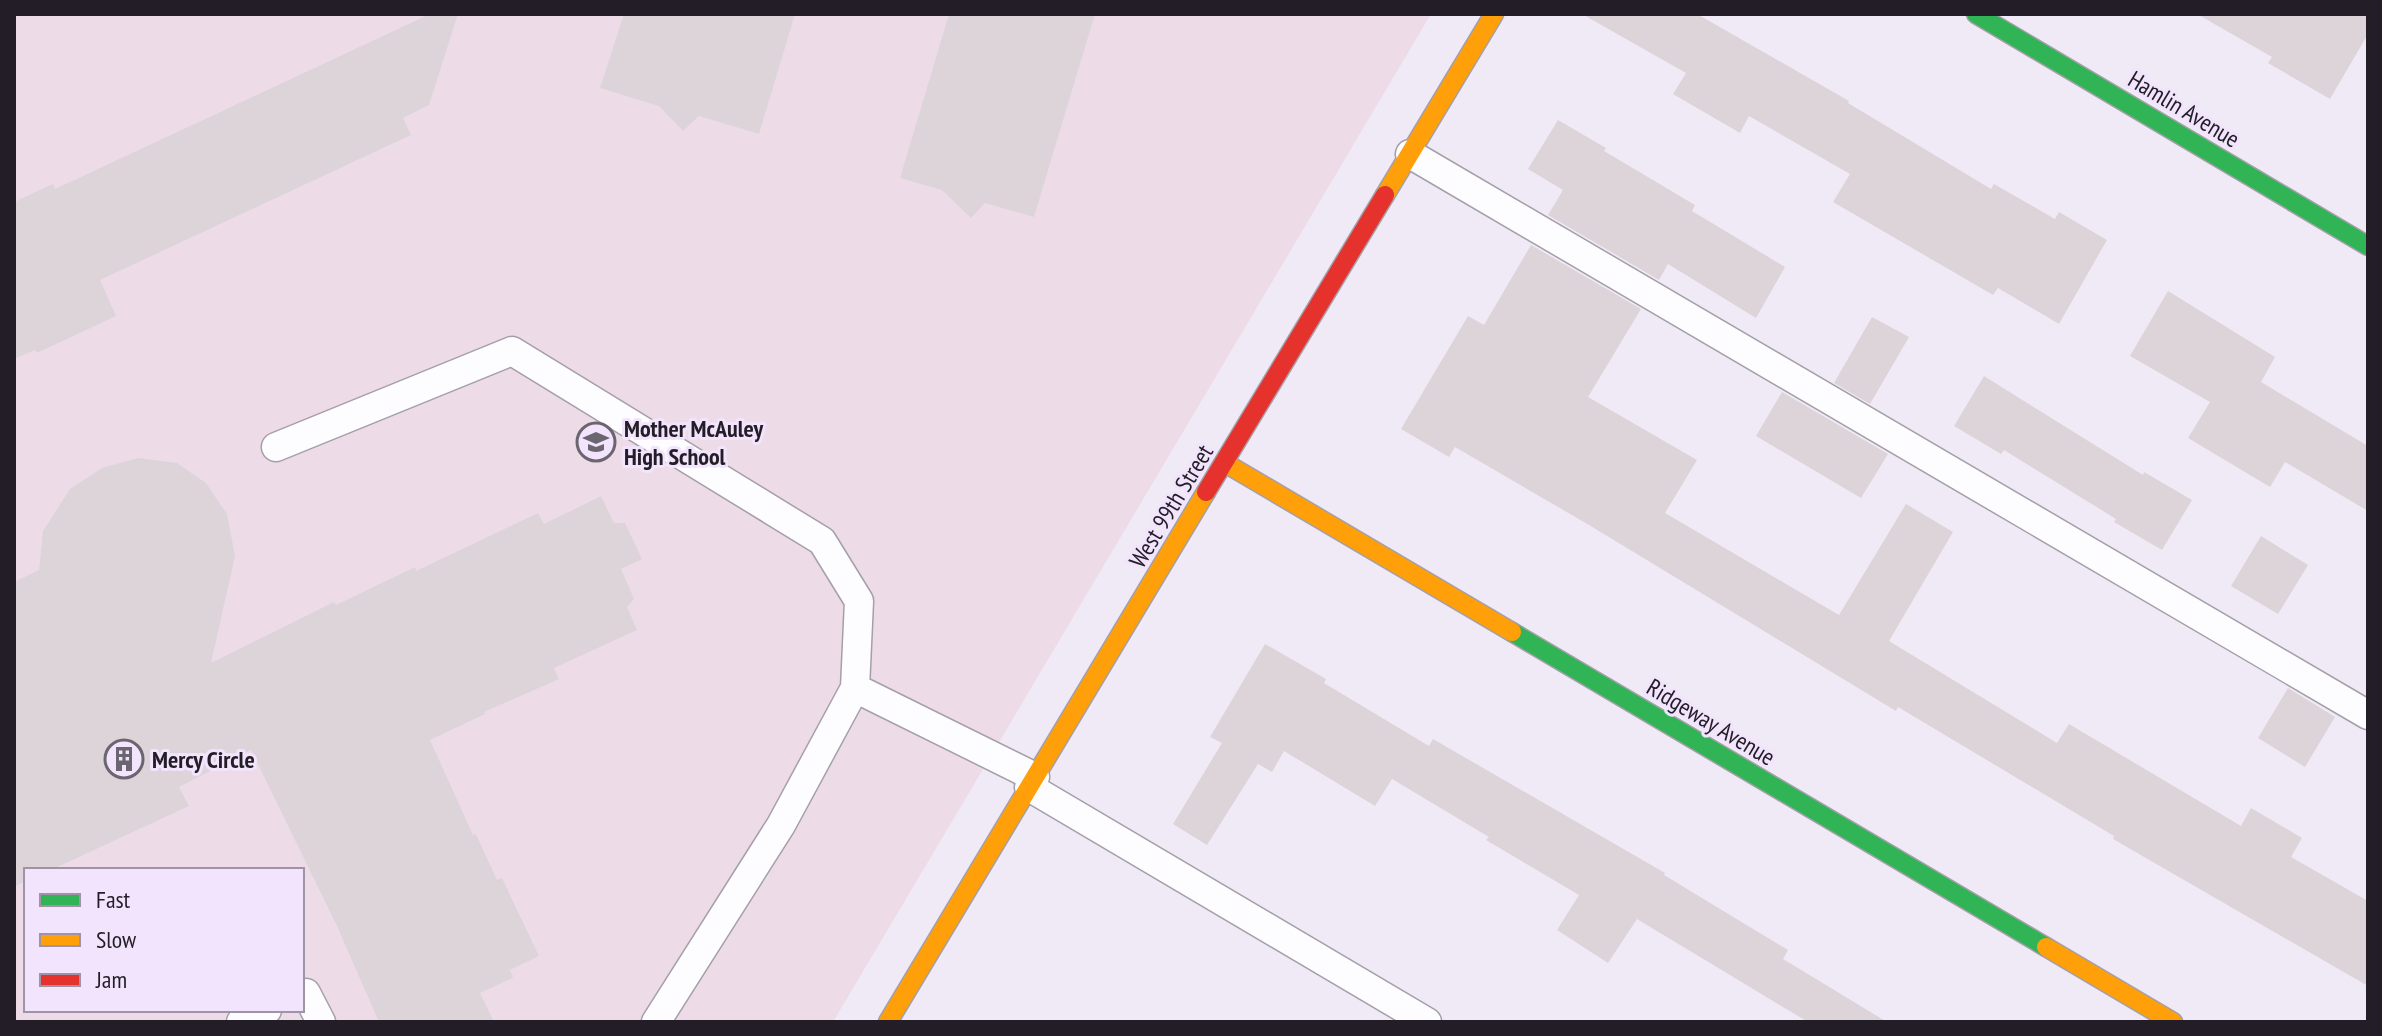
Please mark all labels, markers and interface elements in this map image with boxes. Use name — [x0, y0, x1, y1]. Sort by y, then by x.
street label: Hamlin Avenue — [2123, 64, 2245, 154]
place label: Mother McAuley High School — [624, 413, 764, 472]
school or university icon: Mother McAuley High School — [575, 421, 617, 463]
street label: West 99th Street — [1122, 438, 1220, 573]
street label: Ridgeway Avenue — [1641, 672, 1781, 772]
building icon: Mercy Circle — [103, 738, 145, 780]
place label: Mercy Circle — [152, 744, 255, 775]
legend — [24, 868, 304, 1012]
text: Fast — [96, 884, 131, 915]
text: Slow — [96, 924, 137, 955]
text: Jam — [95, 964, 127, 995]

